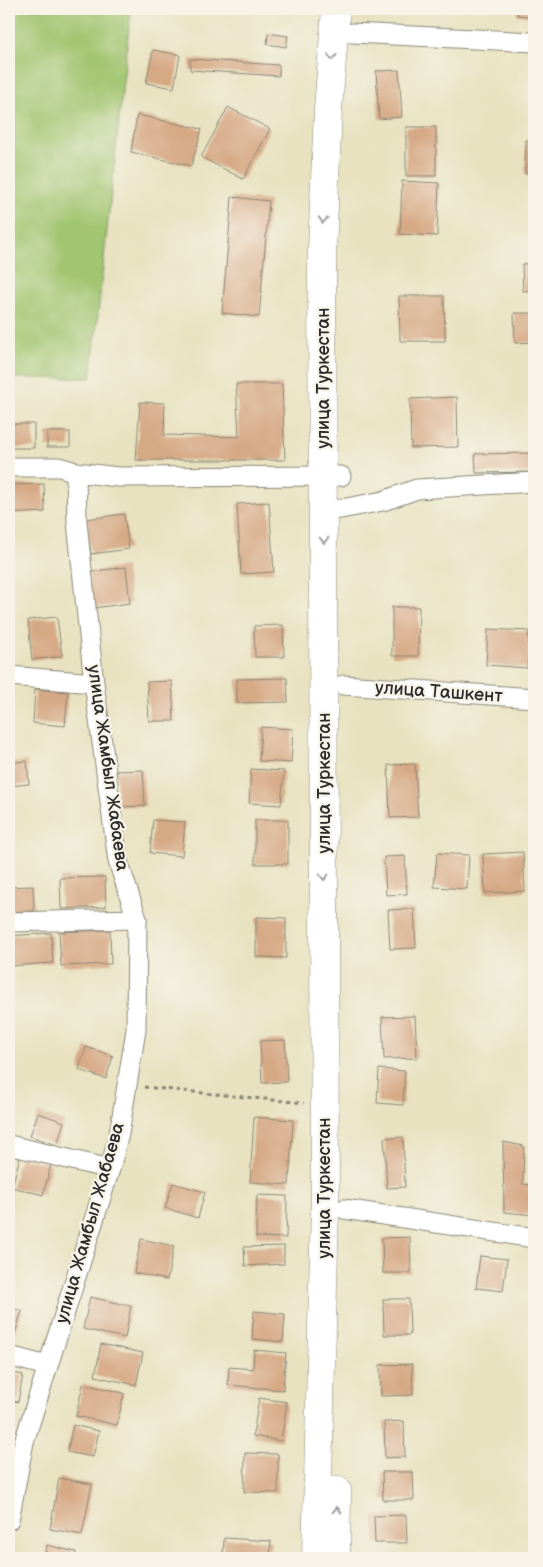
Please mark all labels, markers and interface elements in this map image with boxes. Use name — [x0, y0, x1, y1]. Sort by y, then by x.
one-way arrow — [327, 54, 338, 62]
one-way arrow — [318, 216, 329, 224]
street label: улица Туркестан — [313, 308, 334, 448]
one-way arrow — [319, 536, 329, 544]
street label: улица Жамбыл Жабаева — [83, 664, 133, 873]
street label: улица Ташкент — [375, 677, 504, 707]
street label: улица Туркестан — [314, 713, 335, 853]
one-way arrow — [319, 874, 329, 881]
street label: улица Туркестан — [314, 1118, 335, 1258]
street label: улица Жамбыл Жабаева — [51, 1120, 129, 1326]
one-way arrow — [332, 1505, 342, 1513]

